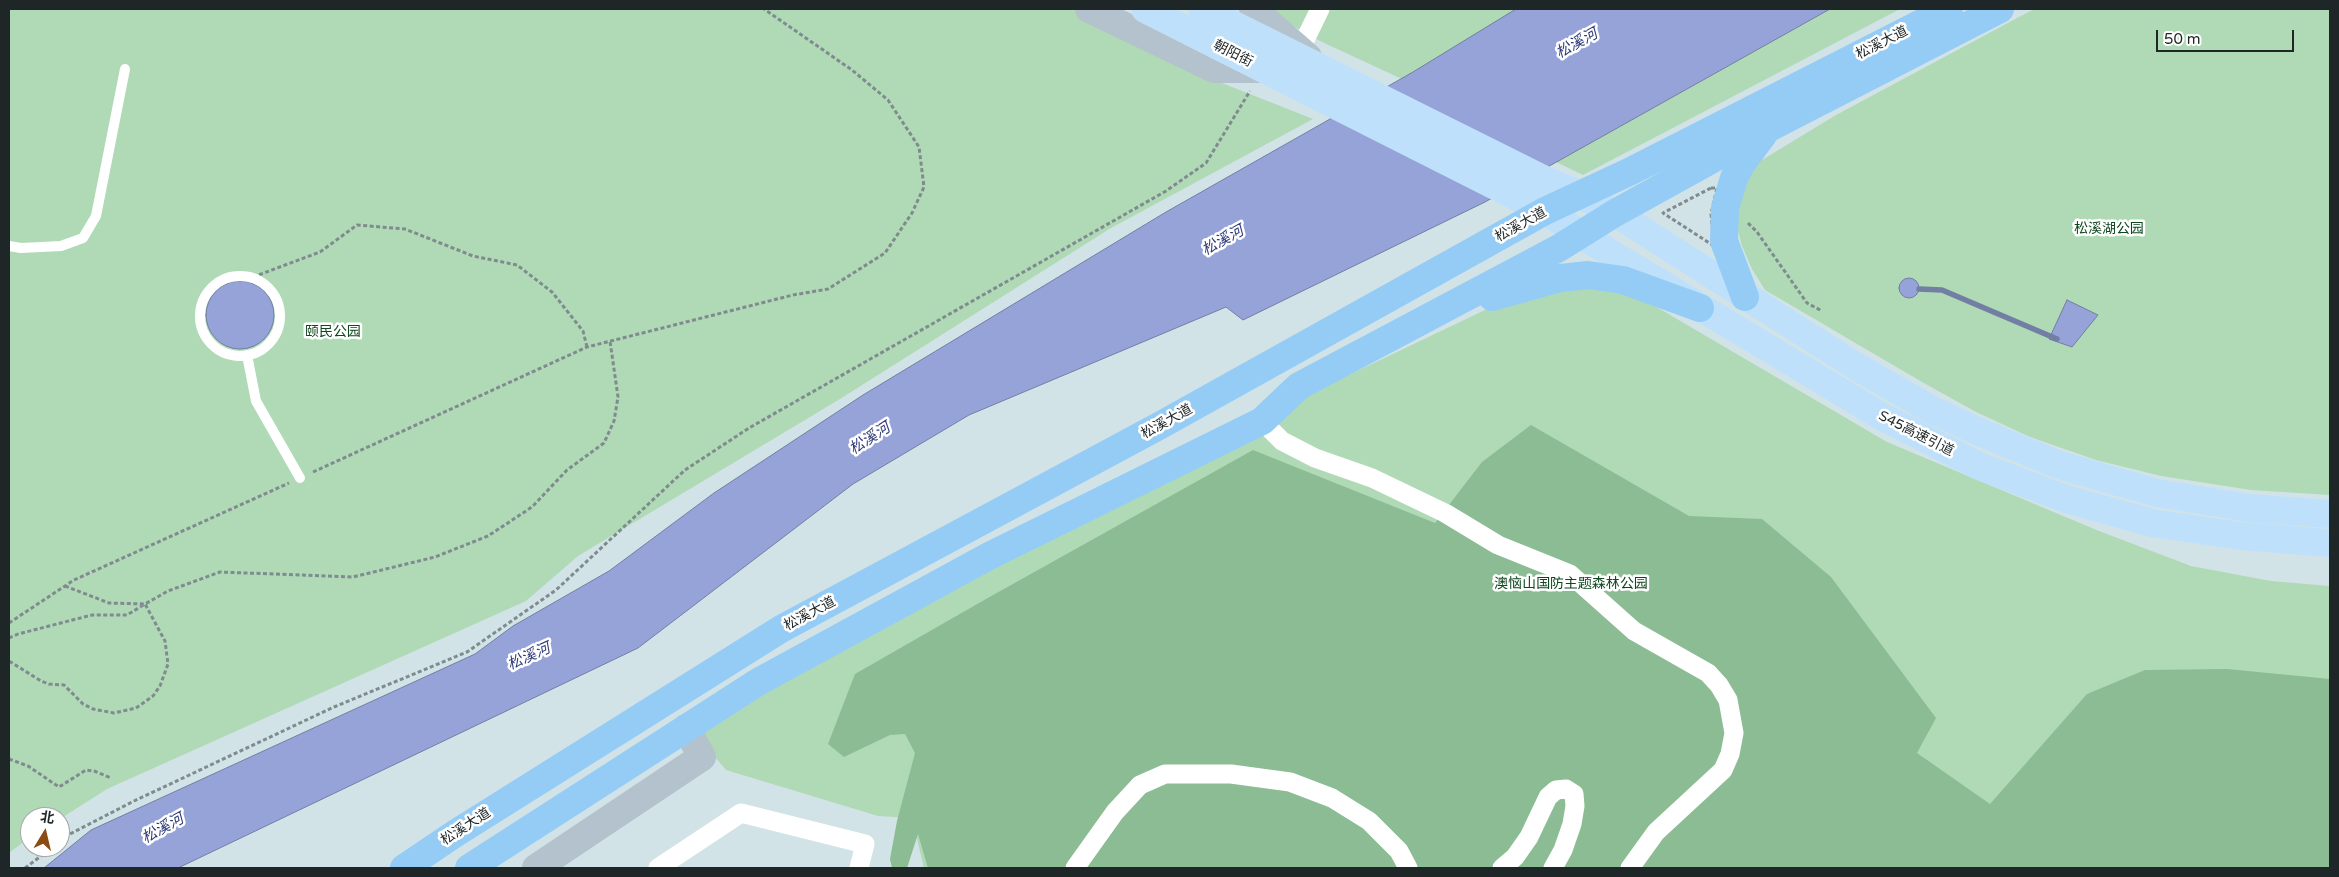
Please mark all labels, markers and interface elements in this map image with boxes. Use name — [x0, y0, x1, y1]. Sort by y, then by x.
scale bar — [2159, 20, 2296, 52]
street label: 松溪大道 — [1853, 23, 1911, 63]
water label: 松溪河 — [1553, 25, 1601, 63]
text: 50 m — [2164, 30, 2201, 48]
street label: 朝阳街 — [1210, 37, 1256, 71]
street label: 松溪大道 — [1492, 204, 1550, 246]
park label: 松溪湖公园 — [2074, 221, 2144, 237]
water label: 松溪河 — [1199, 222, 1247, 260]
park label: 颐民公园 — [305, 324, 361, 340]
street label: 松溪大道 — [1138, 401, 1196, 443]
street label: S45高速引道 — [1876, 408, 1956, 460]
water label: 松溪河 — [846, 419, 894, 459]
park label: 澳恼山国防主题森林公园 — [1494, 576, 1648, 592]
street label: 松溪大道 — [781, 593, 839, 635]
water label: 松溪河 — [505, 640, 553, 674]
street label: 松溪大道 — [438, 805, 494, 849]
north arrow — [20, 807, 70, 857]
text: 北 — [39, 808, 56, 827]
water label: 松溪河 — [139, 810, 187, 848]

